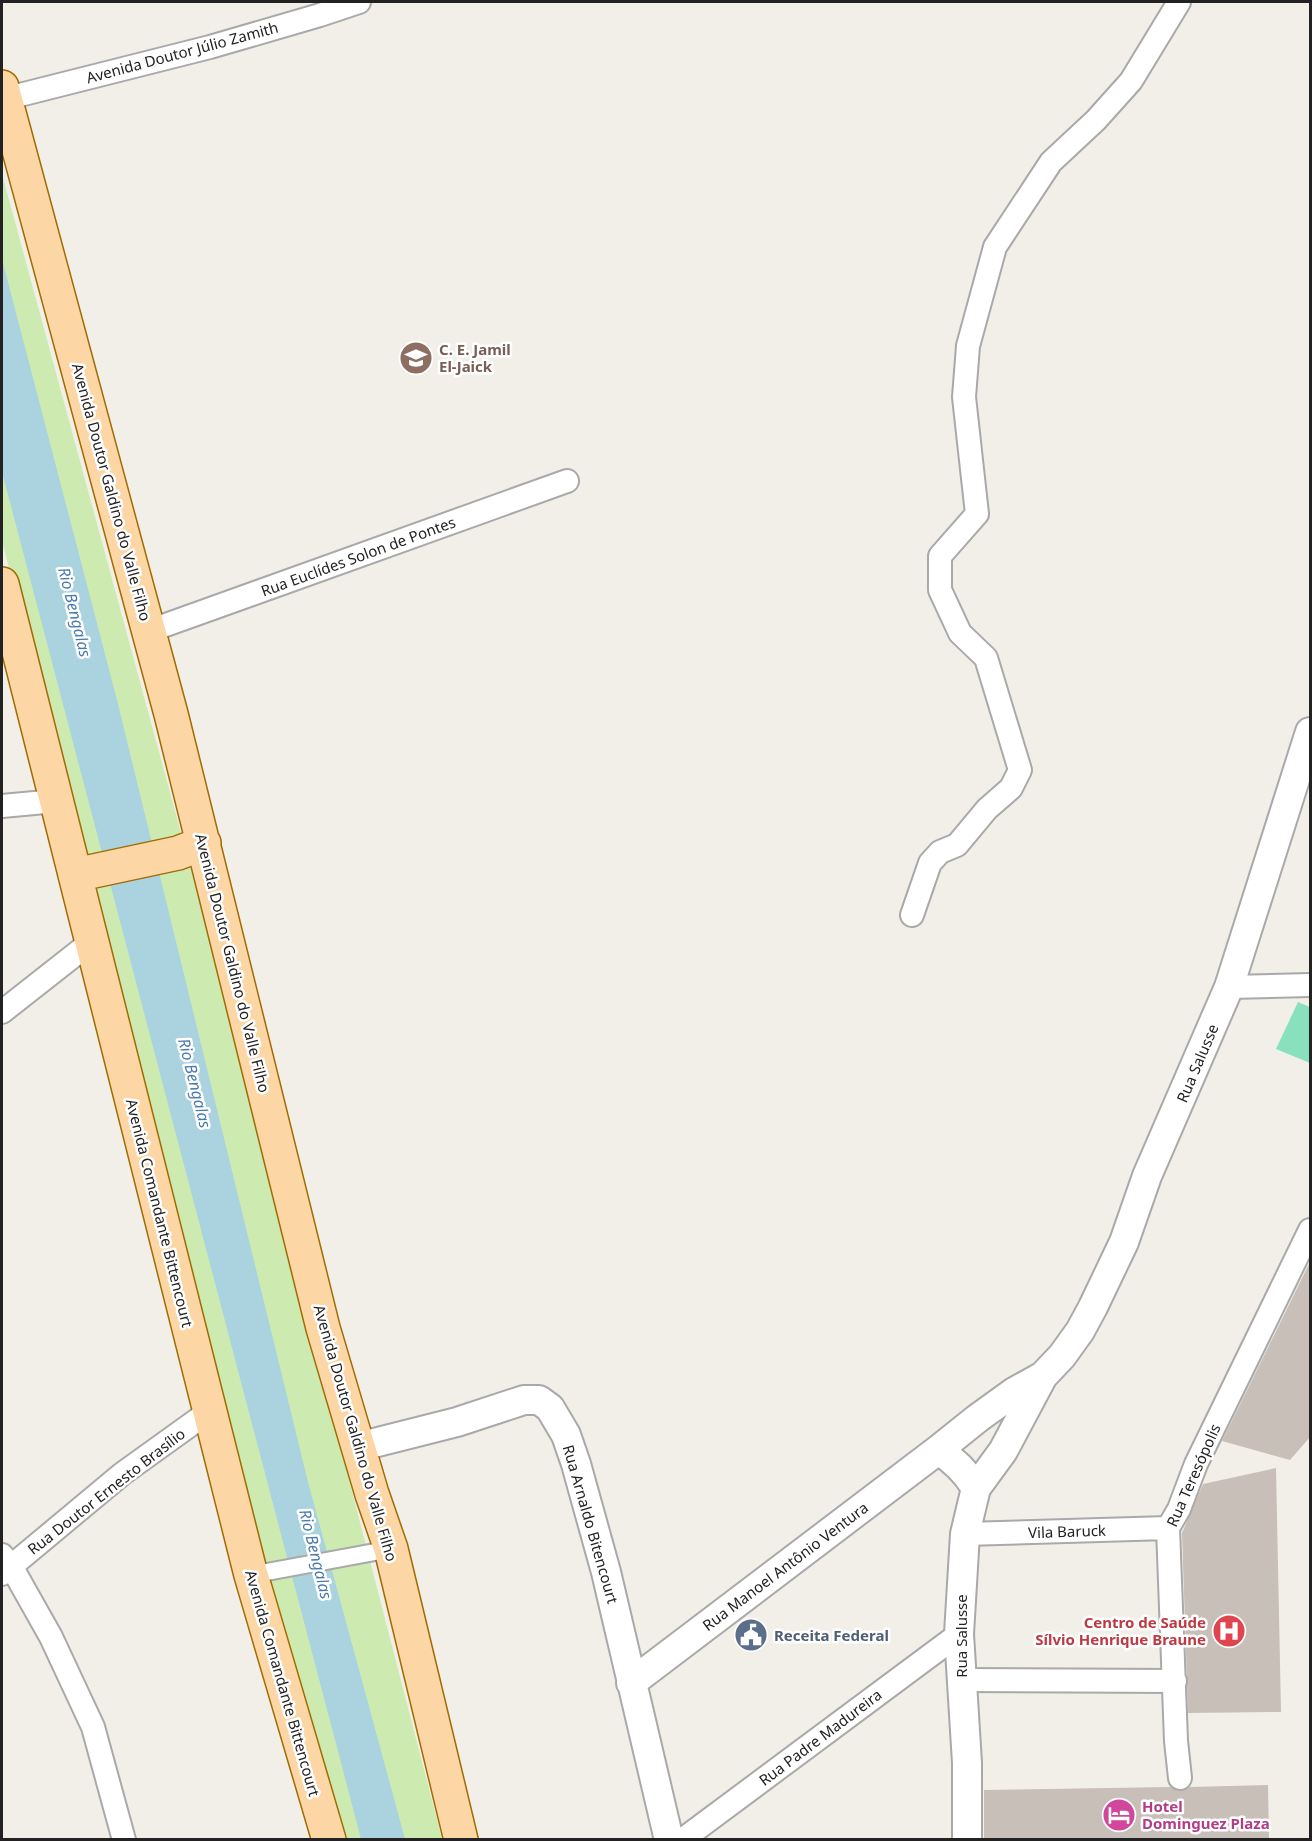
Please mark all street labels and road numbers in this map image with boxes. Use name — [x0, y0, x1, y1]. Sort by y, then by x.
street label: Avenida Doutor Júlio Zamith — [84, 17, 280, 87]
street label: Avenida Doutor Galdino do Valle Filho — [68, 361, 156, 623]
street label: Rua Euclídes Solon de Pontes — [258, 511, 458, 601]
street label: Avenida Doutor Galdino do Valle Filho — [191, 832, 275, 1094]
street label: Rua Salusse — [1171, 1021, 1223, 1105]
street label: Avenida Comandante Bittencourt — [122, 1097, 198, 1330]
street label: Avenida Doutor Galdino do Valle Filho — [310, 1302, 402, 1564]
street label: Rua Teresópolis — [1161, 1420, 1225, 1530]
street label: Rua Doutor Ernesto Brasílio — [23, 1423, 189, 1559]
street label: Rua Arnaldo Bitencourt — [559, 1442, 623, 1606]
street label: Rua Manoel Antônio Ventura — [698, 1497, 872, 1635]
street label: Vila Baruck — [1028, 1520, 1106, 1542]
street label: Avenida Comandante Bittencourt — [241, 1567, 325, 1799]
street label: Rua Salusse — [951, 1594, 971, 1678]
street label: Rua Padre Madureira — [755, 1684, 885, 1790]

